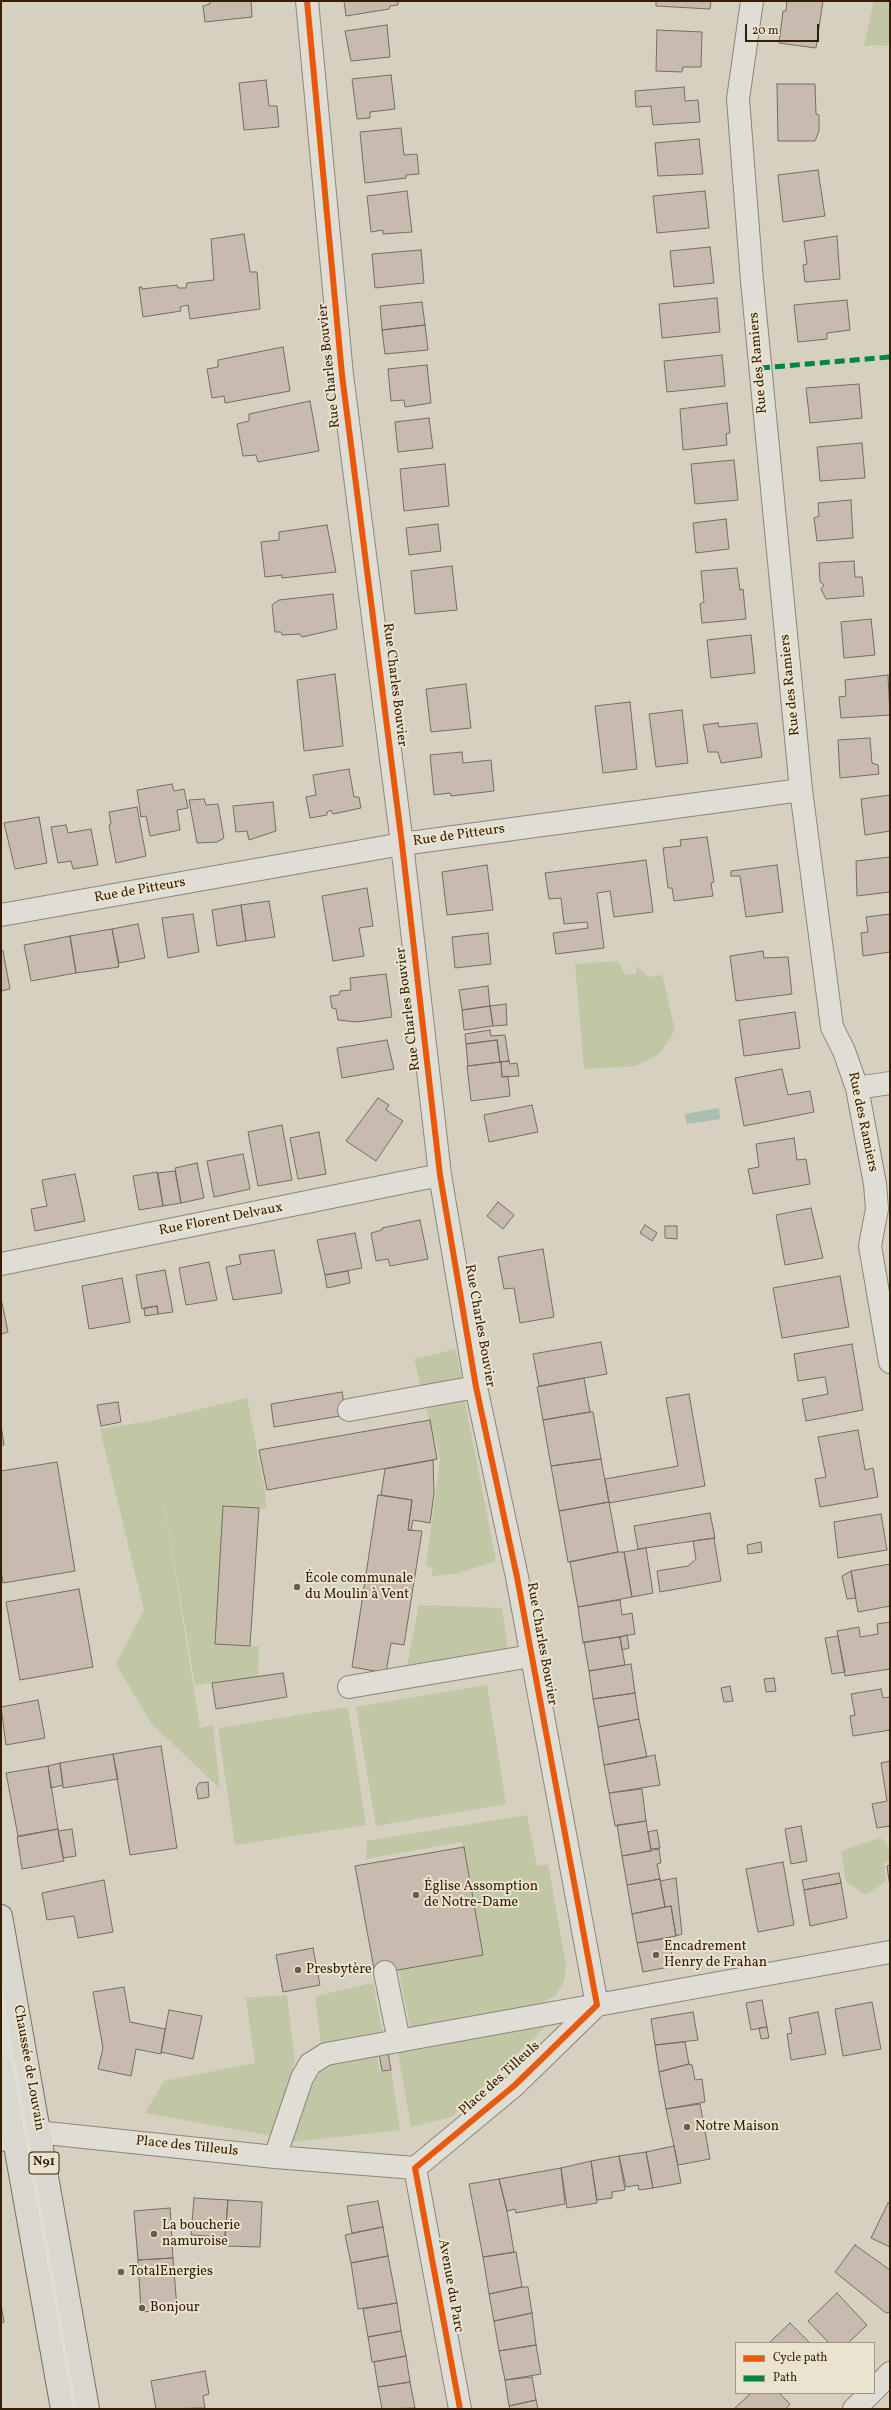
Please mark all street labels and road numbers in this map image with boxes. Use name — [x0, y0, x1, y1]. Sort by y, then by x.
street label: Rue Charles Bouvier — [315, 303, 345, 429]
street label: Rue des Ramiers — [746, 312, 772, 414]
street label: Rue Charles Bouvier — [378, 622, 410, 748]
street label: Rue des Ramiers — [777, 633, 805, 737]
street label: Rue de Pitteurs — [412, 821, 506, 851]
street label: Rue de Pitteurs — [93, 875, 187, 907]
street label: Rue Charles Bouvier — [393, 946, 425, 1072]
street label: Rue des Ramiers — [843, 1070, 881, 1174]
street label: Rue Florent Delvaux — [158, 1200, 284, 1240]
street label: Rue Charles Bouvier — [460, 1263, 498, 1389]
street label: Rue Charles Bouvier — [522, 1581, 560, 1707]
street label: Chaussée de Louvain — [9, 2004, 47, 2132]
street label: Place des Tilleuls — [456, 2038, 544, 2120]
street label: Place des Tilleuls — [135, 2133, 239, 2161]
road number: N91 — [29, 2152, 59, 2174]
street label: Avenue du Parc — [434, 2238, 466, 2334]

